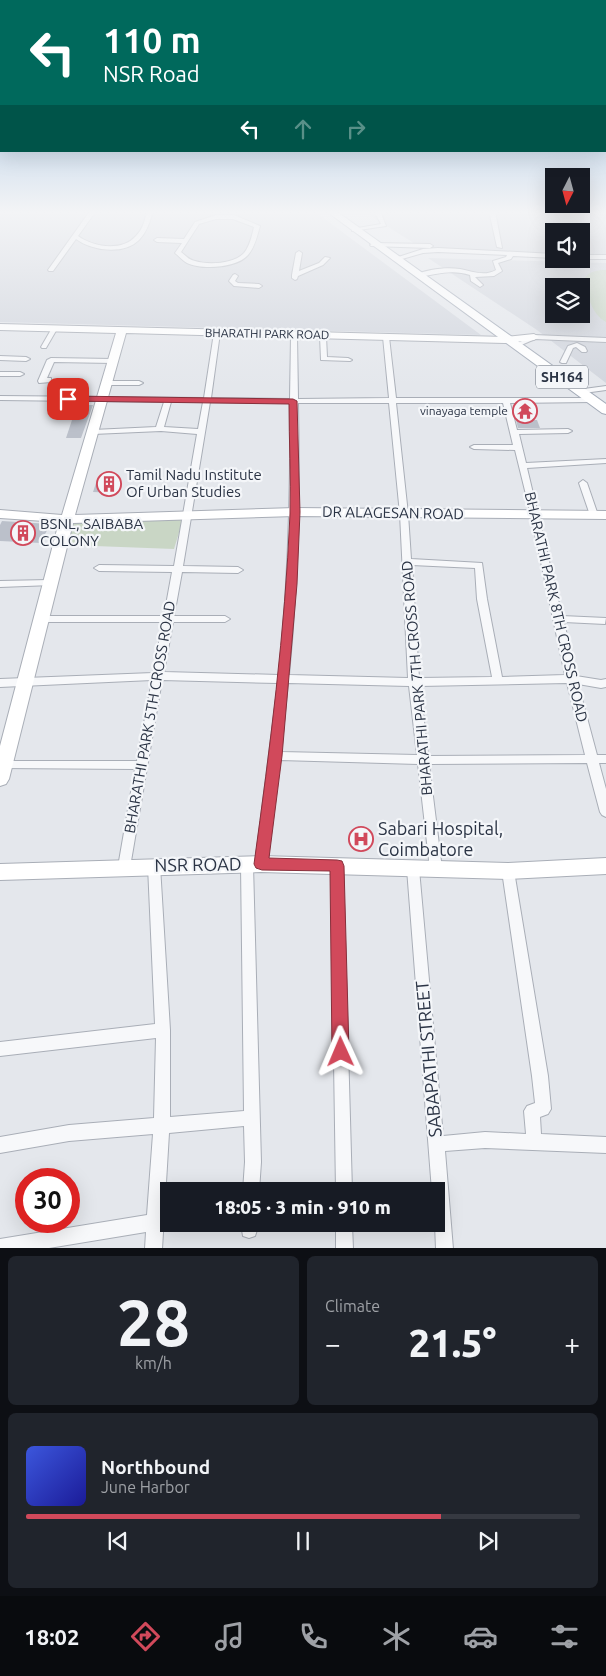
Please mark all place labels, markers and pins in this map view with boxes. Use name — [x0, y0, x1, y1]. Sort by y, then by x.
pin — [47, 378, 89, 420]
temple icon: vinayaga temple — [512, 398, 538, 424]
place label: vinayaga temple — [420, 404, 508, 417]
place label: Tamil Nadu Institute Of Urban Studies — [126, 466, 262, 500]
building icon: Tamil Nadu Institute Of Urban Studies — [96, 471, 122, 497]
place label: BSNL, SAIBABA COLONY — [40, 515, 143, 549]
building icon: BSNL, SAIBABA COLONY — [10, 520, 36, 546]
place label: Sabari Hospital, Coimbatore — [378, 818, 503, 859]
hospital icon: Sabari Hospital, Coimbatore — [348, 826, 374, 852]

